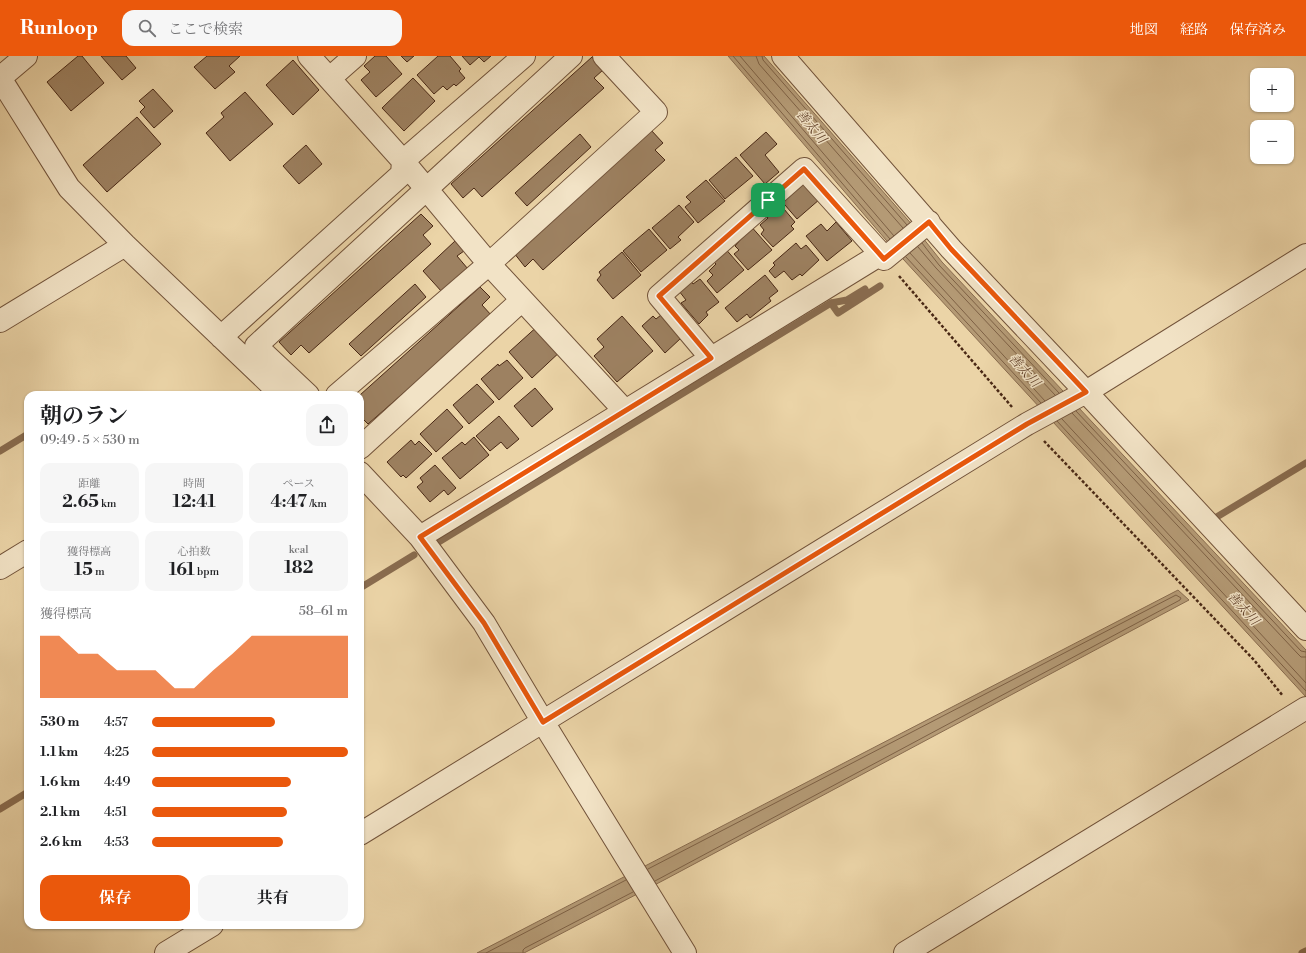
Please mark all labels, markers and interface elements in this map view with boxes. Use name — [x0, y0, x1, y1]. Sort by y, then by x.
search box — [122, 10, 402, 46]
text: Runloop — [20, 16, 98, 40]
icon: search — [136, 17, 158, 39]
text: ここで検索 — [168, 20, 243, 39]
text: 地図 — [1130, 21, 1158, 39]
text: 経路 — [1180, 21, 1208, 39]
text: 保存済み — [1230, 21, 1286, 39]
map controls — [1250, 68, 1294, 164]
button: + — [1250, 68, 1294, 112]
water label: 善太川 — [793, 107, 831, 148]
button: − — [1250, 120, 1294, 164]
pin — [751, 183, 785, 217]
icon: arrive — [757, 189, 779, 211]
water label: 善太川 — [1005, 351, 1045, 392]
text: 朝のラン — [40, 403, 128, 430]
button: share — [306, 404, 348, 446]
text: 09:49 · 5 × 530 m — [40, 432, 140, 448]
text: 距離 — [78, 477, 100, 491]
text: 時間 — [183, 477, 205, 491]
text: ペース — [282, 477, 315, 491]
text: 2.65 — [62, 491, 99, 513]
text: 12:41 — [172, 491, 216, 513]
text: 4:47 — [270, 491, 307, 513]
text: km — [99, 497, 116, 511]
text: /km — [307, 497, 327, 511]
text: kcal — [289, 543, 309, 557]
text: 獲得標高 — [67, 545, 111, 559]
text: 心拍数 — [177, 545, 210, 559]
text: 182 — [284, 557, 313, 579]
text: 15 — [74, 559, 93, 581]
text: 161 — [169, 559, 195, 581]
text: m — [93, 565, 105, 579]
text: bpm — [195, 565, 219, 579]
water label: 善太川 — [1224, 589, 1264, 630]
text: 58–61 m — [299, 603, 348, 619]
text: 獲得標高 — [40, 606, 92, 622]
text: 530 m — [40, 714, 79, 730]
text: 4:57 — [104, 714, 128, 730]
text: 1.1 km — [40, 744, 78, 760]
text: 4:25 — [104, 744, 129, 760]
text: 1.6 km — [40, 774, 80, 790]
text: 4:49 — [104, 774, 130, 790]
text: 2.1 km — [40, 804, 80, 820]
text: 4:51 — [104, 804, 127, 820]
text: 2.6 km — [40, 834, 82, 850]
text: 4:53 — [104, 834, 129, 850]
button: 保存 — [40, 875, 190, 921]
button: 共有 — [198, 875, 348, 921]

